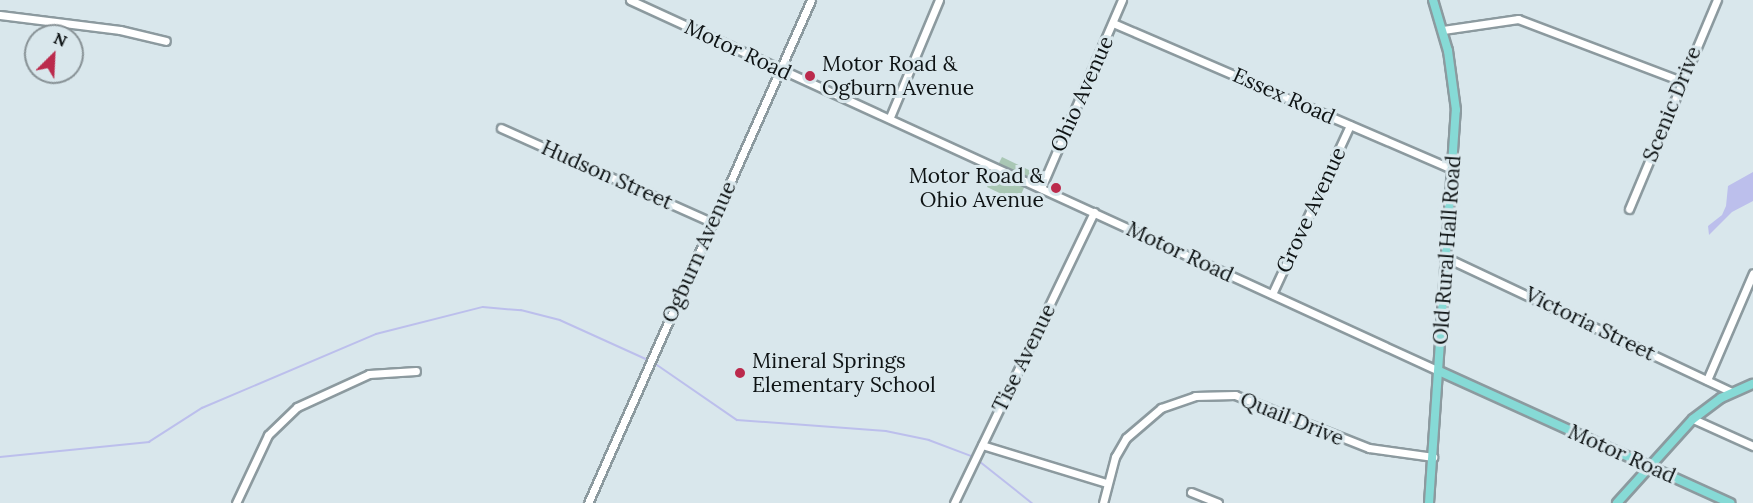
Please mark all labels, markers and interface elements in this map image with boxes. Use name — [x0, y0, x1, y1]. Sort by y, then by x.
street label: Motor Road — [680, 14, 796, 86]
north arrow — [24, 24, 84, 84]
text: N — [51, 28, 70, 51]
street label: Ohio Avenue — [1045, 32, 1119, 156]
street label: Scenic Drive — [1637, 43, 1707, 165]
place label: Motor Road & Ogburn Avenue — [822, 51, 974, 101]
street label: Essex Road — [1229, 62, 1339, 130]
marker: Motor Road & Ogburn Avenue — [803, 69, 817, 83]
street label: Hudson Street — [538, 135, 676, 215]
street label: Grove Avenue — [1271, 143, 1351, 277]
street label: Old Rural Hall Road — [1428, 154, 1466, 346]
place label: Motor Road & Ohio Avenue — [909, 163, 1044, 213]
street label: Ogburn Avenue — [657, 177, 741, 327]
marker: Motor Road & Ohio Avenue — [1049, 181, 1063, 195]
street label: Motor Road — [1122, 216, 1238, 288]
street label: Victoria Street — [1521, 282, 1659, 366]
street label: Tise Avenue — [987, 300, 1061, 416]
place label: Mineral Springs Elementary School — [752, 348, 936, 398]
marker: Mineral Springs Elementary School — [733, 366, 747, 380]
street label: Quail Drive — [1236, 387, 1348, 451]
street label: Motor Road — [1564, 419, 1680, 489]

